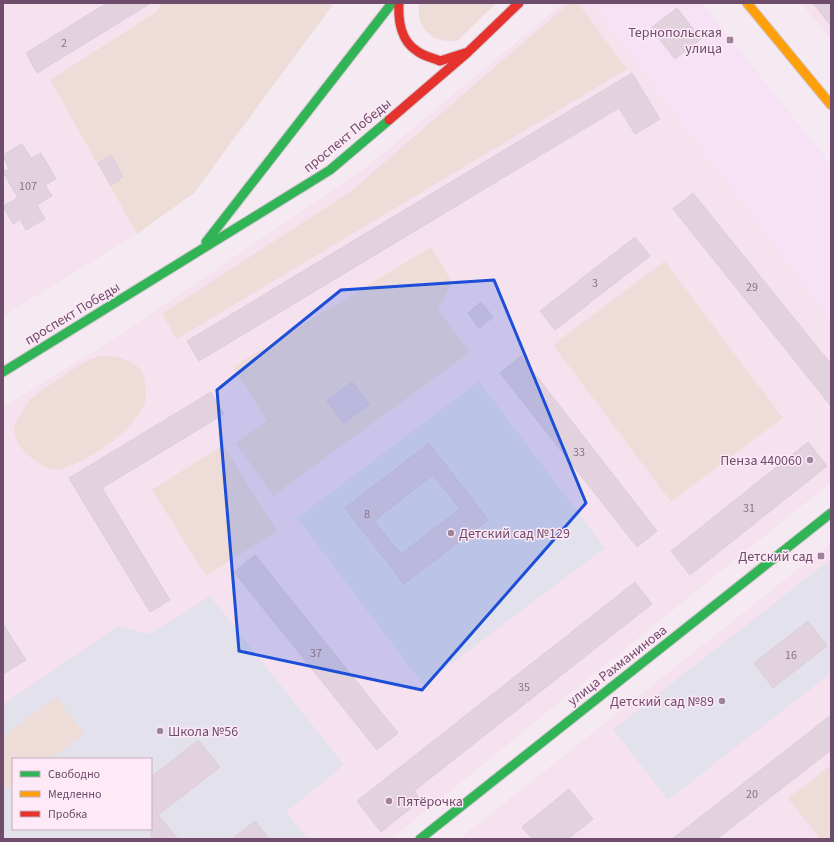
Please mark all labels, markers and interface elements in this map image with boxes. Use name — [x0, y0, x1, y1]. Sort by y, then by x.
place label: Тернопольская улица — [628, 23, 722, 59]
house number: 2 — [61, 35, 67, 52]
marker: Тернопольская улица — [725, 35, 735, 45]
street label: проспект Победы — [299, 94, 396, 178]
house number: 107 — [19, 178, 37, 195]
house number: 3 — [592, 275, 598, 292]
street label: проспект Победы — [21, 277, 124, 350]
house number: 29 — [746, 279, 758, 296]
house number: 33 — [573, 444, 585, 461]
place label: Пенза 440060 — [720, 451, 802, 471]
marker: Пенза 440060 — [805, 455, 815, 465]
house number: 31 — [743, 500, 755, 517]
house number: 8 — [364, 506, 370, 523]
place label: Детский сад №129 — [459, 524, 570, 544]
marker: Детский сад №129 — [446, 528, 456, 538]
place label: Детский сад — [738, 547, 814, 567]
marker: Детский сад — [816, 551, 826, 561]
street label: улица Рахманинова — [564, 621, 672, 711]
house number: 37 — [310, 645, 322, 662]
house number: 16 — [785, 647, 797, 664]
house number: 35 — [518, 679, 530, 696]
place label: Детский сад №89 — [610, 692, 714, 712]
marker: Детский сад №89 — [717, 696, 727, 706]
place label: Школа №56 — [168, 722, 238, 742]
marker: Школа №56 — [155, 726, 165, 736]
legend — [12, 758, 152, 830]
text: Свободно — [48, 766, 100, 783]
text: Медленно — [48, 786, 102, 803]
house number: 20 — [746, 786, 758, 803]
place label: Пятёрочка — [397, 792, 463, 812]
marker: Пятёрочка — [384, 796, 394, 806]
text: Пробка — [48, 806, 87, 823]

